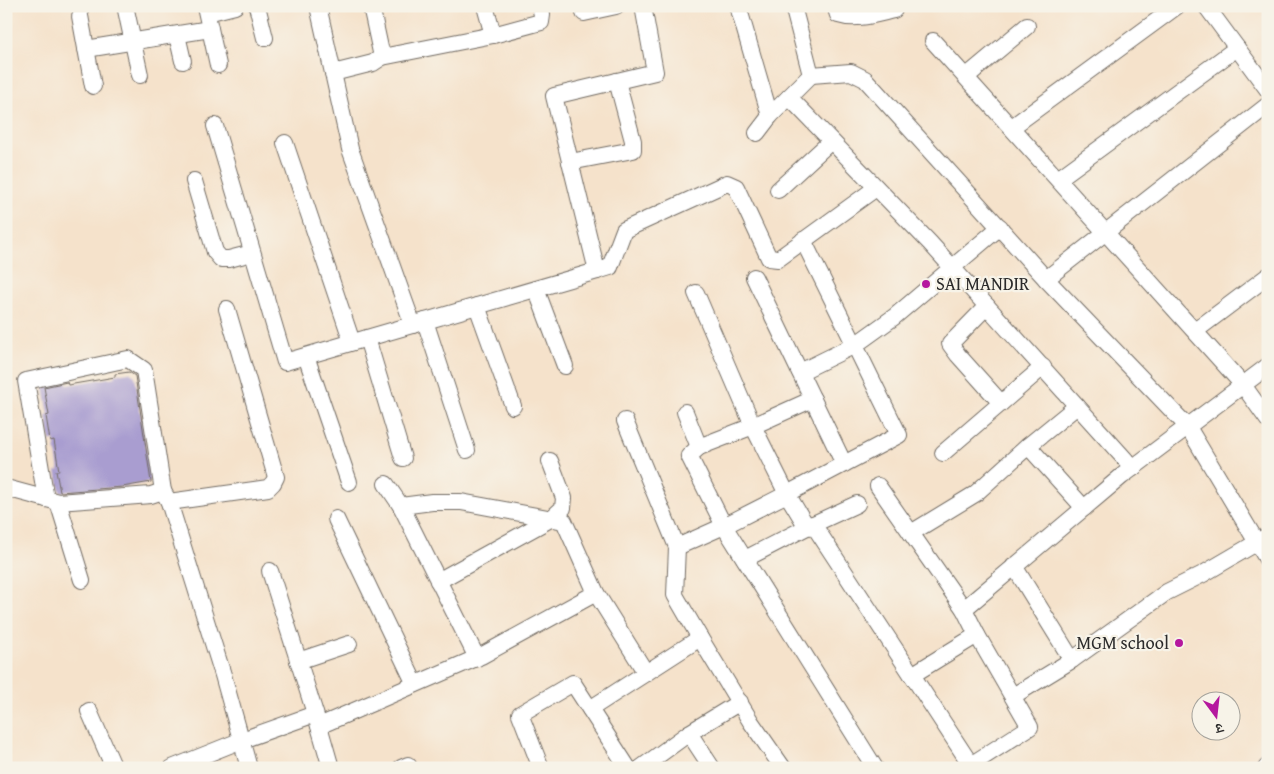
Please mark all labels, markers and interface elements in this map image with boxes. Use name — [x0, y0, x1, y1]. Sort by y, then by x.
place label: SAI MANDIR — [936, 270, 1030, 297]
marker: SAI MANDIR — [920, 278, 932, 290]
place label: MGM school — [1077, 629, 1169, 656]
marker: MGM school — [1173, 637, 1185, 649]
north arrow — [1192, 692, 1242, 742]
text: उ — [1212, 718, 1226, 739]

